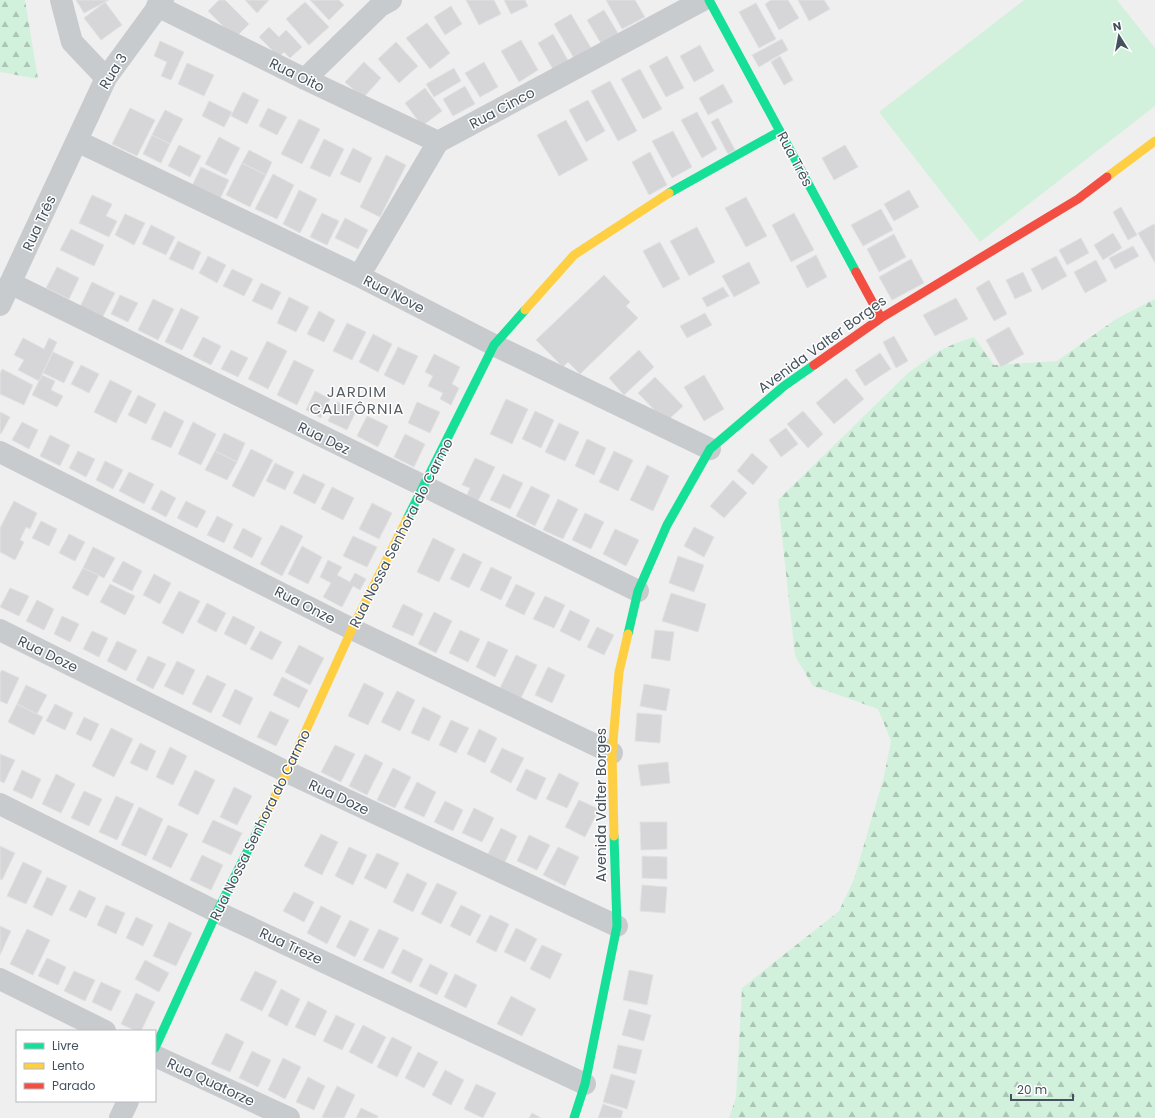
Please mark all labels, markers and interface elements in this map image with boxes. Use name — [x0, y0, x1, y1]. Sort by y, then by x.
north arrow — [1099, 16, 1139, 56]
text: N — [1112, 18, 1123, 35]
street label: Rua 3 — [94, 49, 132, 93]
street label: Rua Oito — [266, 53, 328, 97]
street label: Rua Cinco — [466, 82, 538, 134]
street label: Rua Três — [772, 128, 818, 190]
street label: Rua Três — [17, 192, 61, 254]
street label: Rua Nove — [360, 270, 428, 318]
street label: Avenida Valter Borges — [754, 291, 890, 397]
district label: JARDIM CALIFÔRNIA — [310, 381, 404, 419]
street label: Rua Dez — [295, 417, 353, 459]
street label: Rua Nossa Senhora do Carmo — [344, 435, 458, 631]
street label: Rua Onze — [271, 581, 339, 629]
street label: Rua Doze — [15, 631, 82, 677]
street label: Rua Nossa Senhora do Carmo — [205, 726, 315, 924]
street label: Avenida Valter Borges — [591, 728, 611, 882]
street label: Rua Doze — [306, 774, 373, 820]
street label: Rua Treze — [256, 923, 326, 969]
legend — [16, 1030, 156, 1102]
text: Livre — [52, 1037, 79, 1054]
street label: Rua Quatorze — [164, 1053, 258, 1111]
text: Lento — [52, 1057, 85, 1074]
scale bar — [1011, 1076, 1073, 1102]
text: Parado — [52, 1077, 96, 1094]
text: 20 m — [1017, 1081, 1047, 1098]

